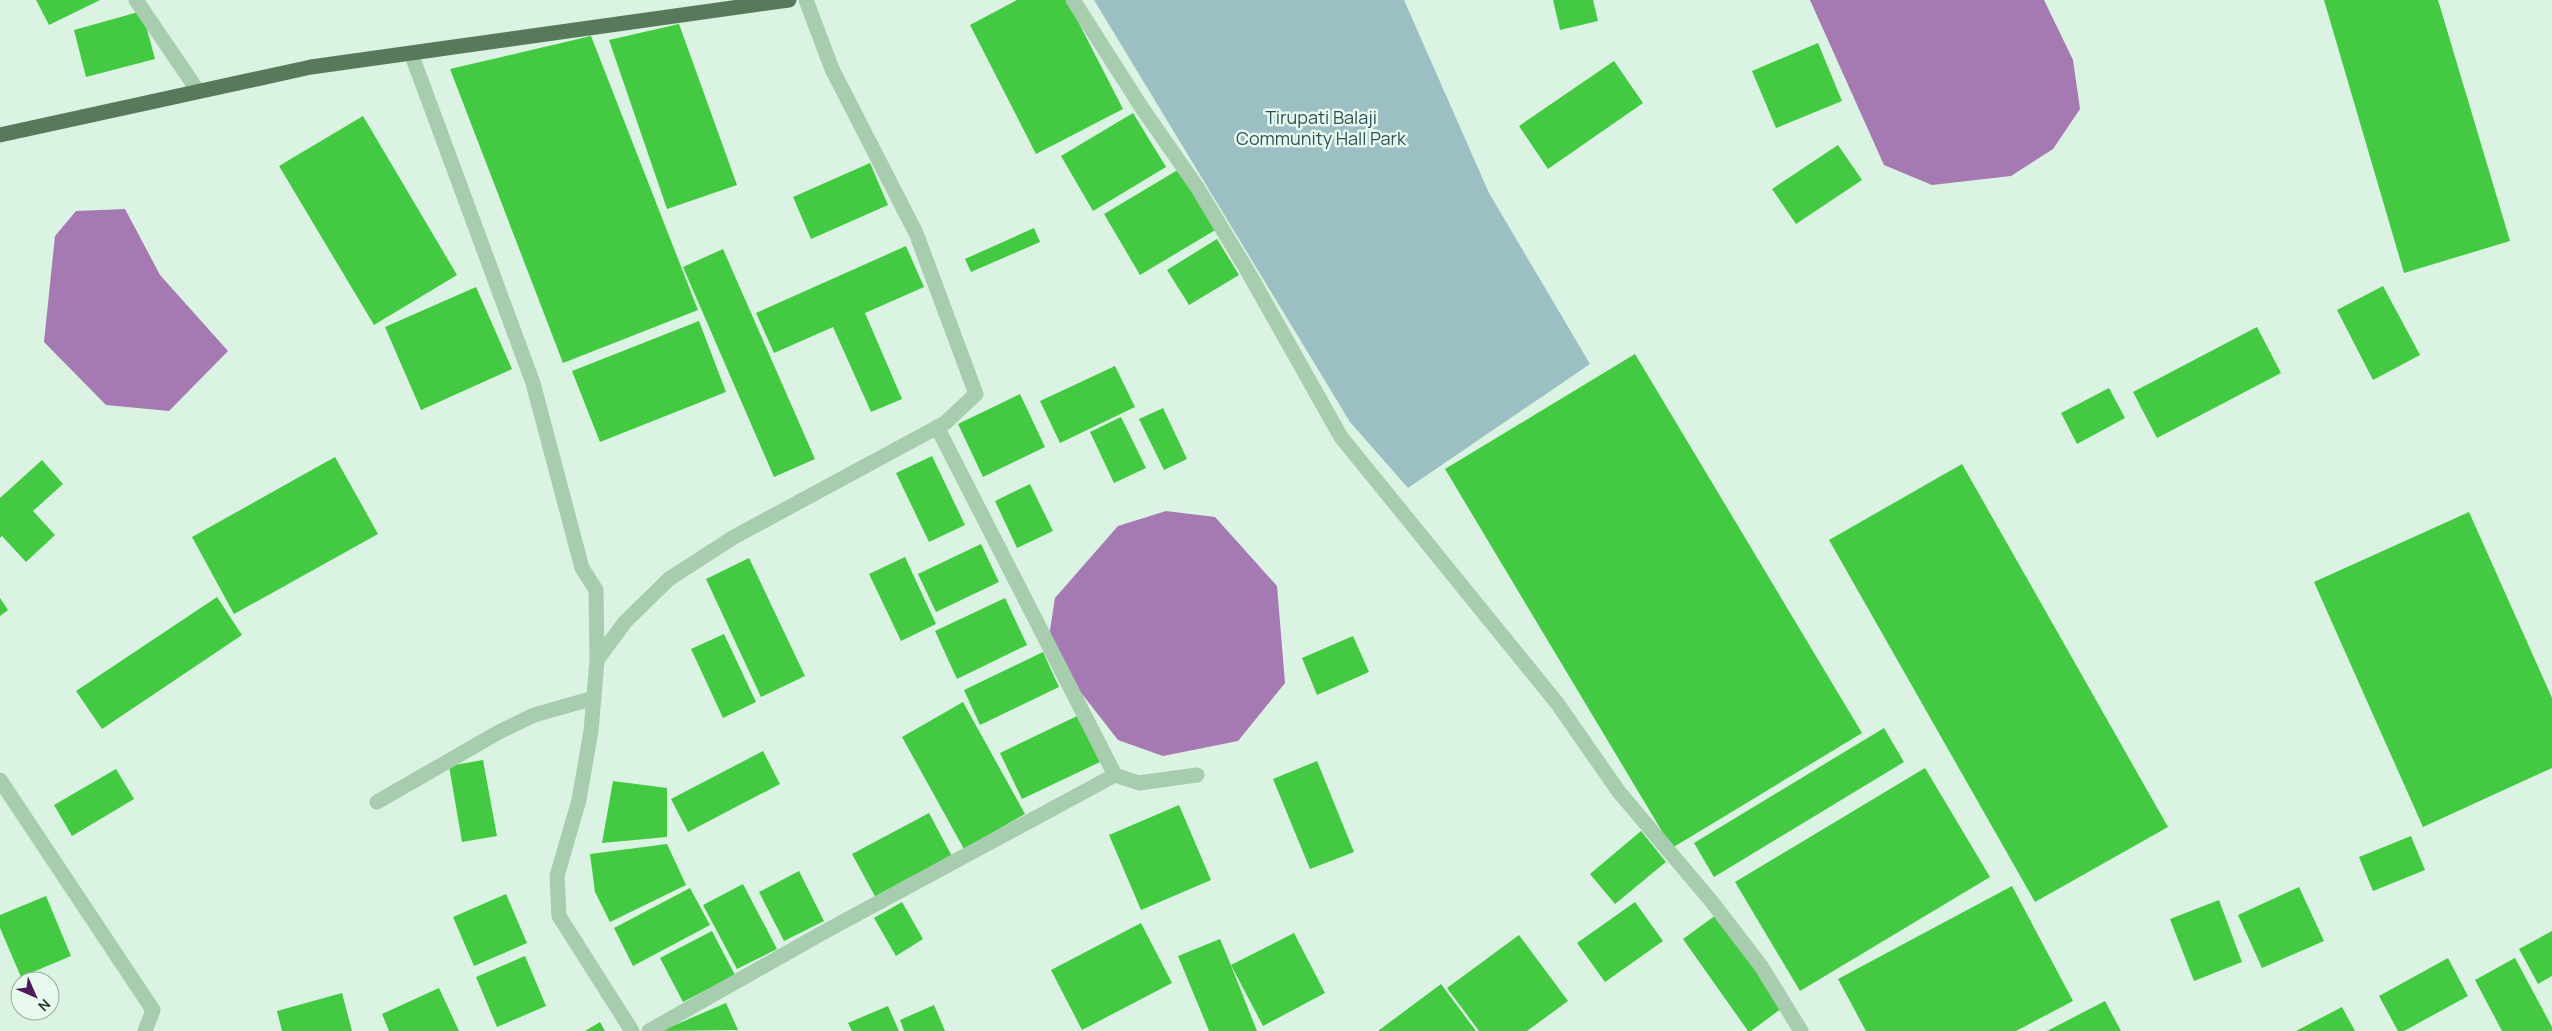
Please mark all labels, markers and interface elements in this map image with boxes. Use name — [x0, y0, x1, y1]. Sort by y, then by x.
park label: Tirupati Balaji Community Hall Park — [1236, 105, 1407, 150]
north arrow — [10, 971, 60, 1021]
text: N — [34, 995, 55, 1016]

